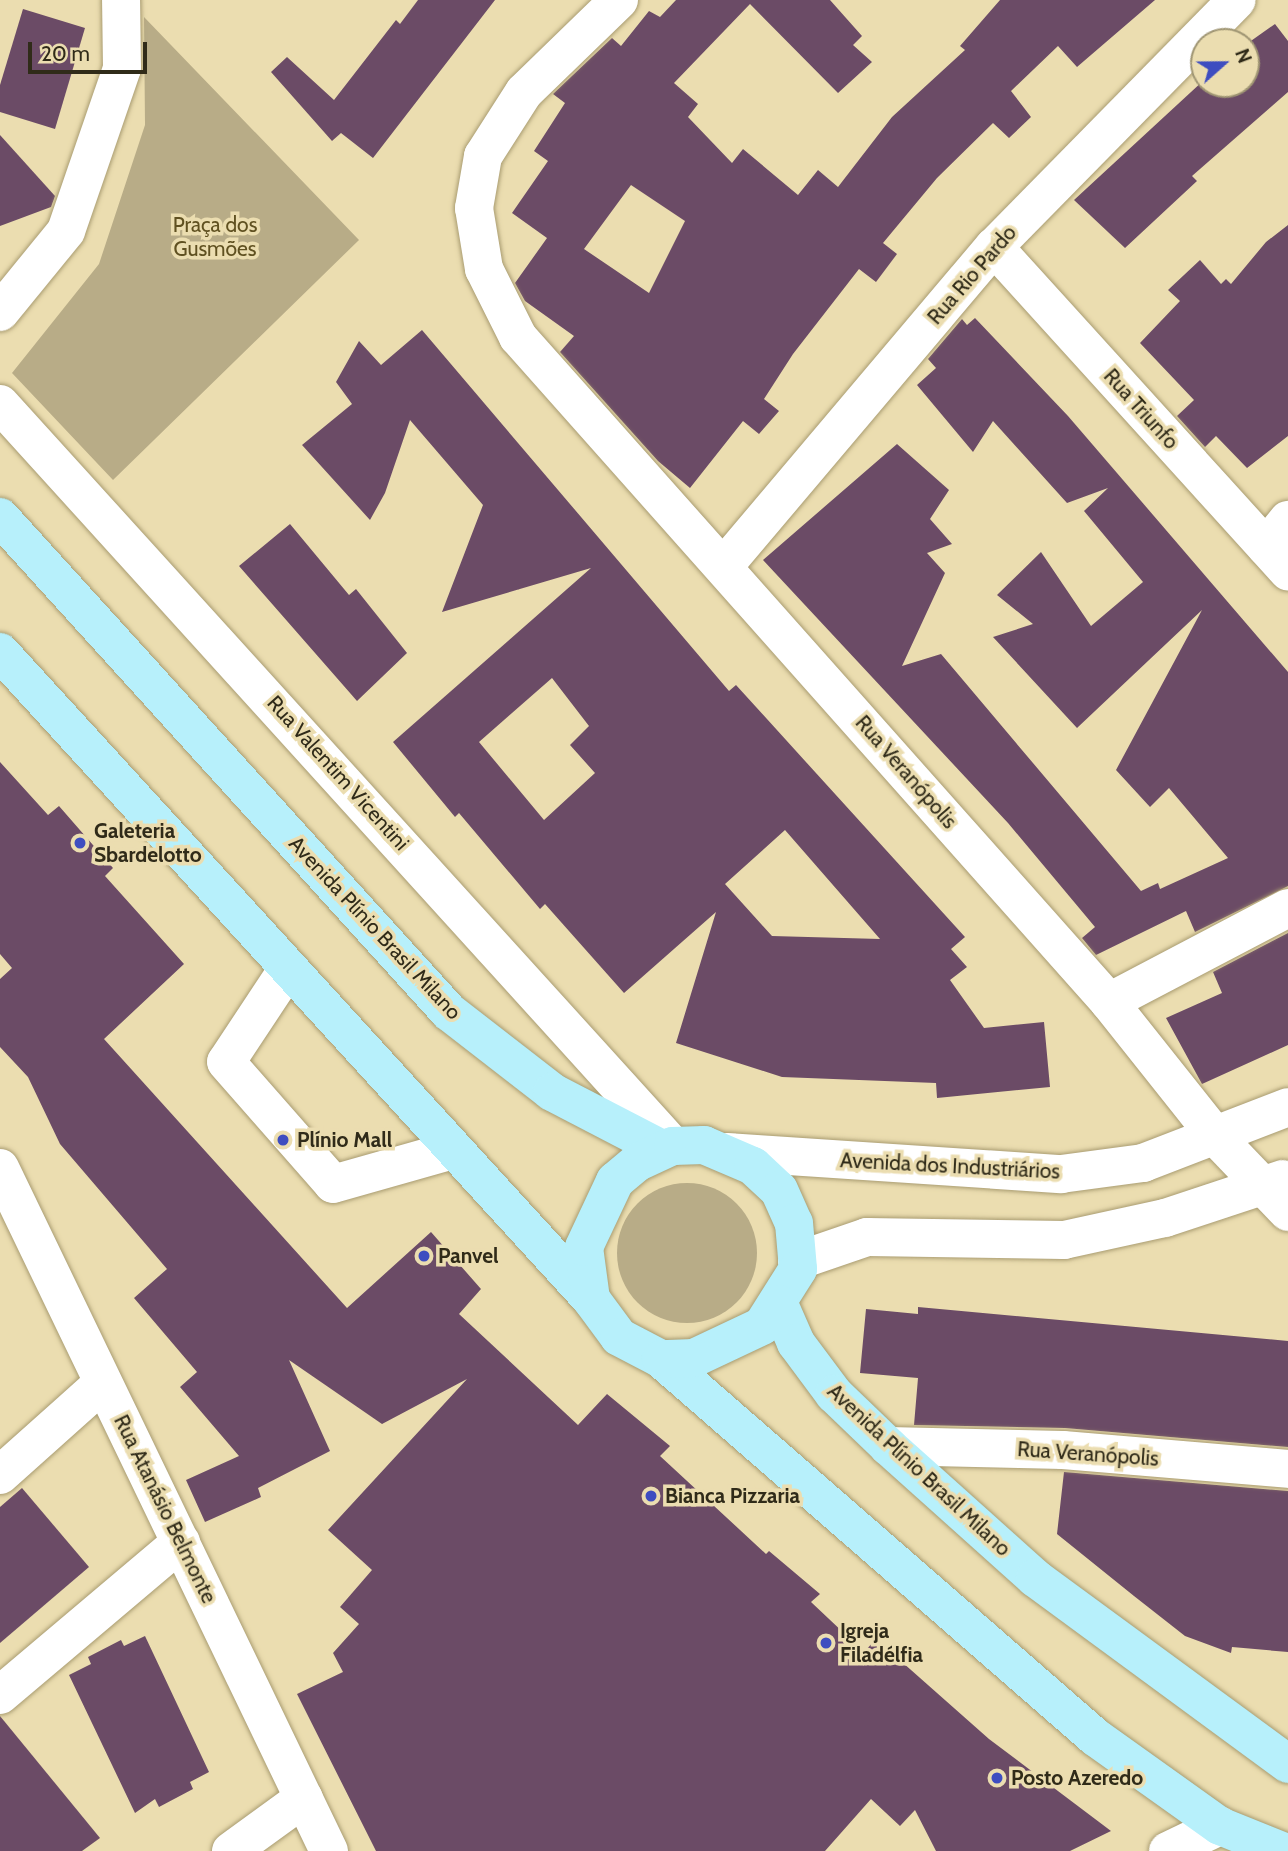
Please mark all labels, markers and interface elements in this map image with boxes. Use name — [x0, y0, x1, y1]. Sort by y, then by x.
scale bar — [32, 28, 150, 72]
north arrow — [1190, 28, 1260, 98]
text: 20 m — [41, 41, 90, 66]
text: N — [1230, 46, 1256, 66]
park label: Praça dos Gusmões — [173, 212, 257, 262]
street label: Rua Rio Pardo — [922, 220, 1022, 330]
street label: Rua Triunfo — [1098, 364, 1184, 454]
street label: Rua Valentim Vicentini — [262, 690, 414, 856]
street label: Rua Veranópolis — [850, 710, 962, 834]
place label: Galeteria Sbardelotto — [94, 818, 202, 868]
street label: Avenida Plínio Brasil Milano — [284, 831, 466, 1025]
marker: Galeteria Sbardelotto — [72, 835, 88, 851]
place label: Plínio Mall — [297, 1127, 392, 1153]
marker: Plínio Mall — [275, 1132, 291, 1148]
street label: Avenida dos Industriários — [839, 1148, 1061, 1184]
place label: Panvel — [438, 1243, 499, 1269]
marker: Panvel — [416, 1248, 432, 1264]
street label: Avenida Plínio Brasil Milano — [822, 1379, 1016, 1561]
street label: Rua Atanásio Belmonte — [108, 1411, 222, 1607]
street label: Rua Veranópolis — [1016, 1436, 1160, 1472]
place label: Bianca Pizzaria — [665, 1483, 800, 1509]
marker: Bianca Pizzaria — [643, 1488, 659, 1504]
place label: Igreja Filadélfia — [840, 1618, 923, 1668]
marker: Igreja Filadélfia — [818, 1635, 834, 1651]
place label: Posto Azeredo — [1011, 1765, 1143, 1791]
marker: Posto Azeredo — [989, 1770, 1005, 1786]

